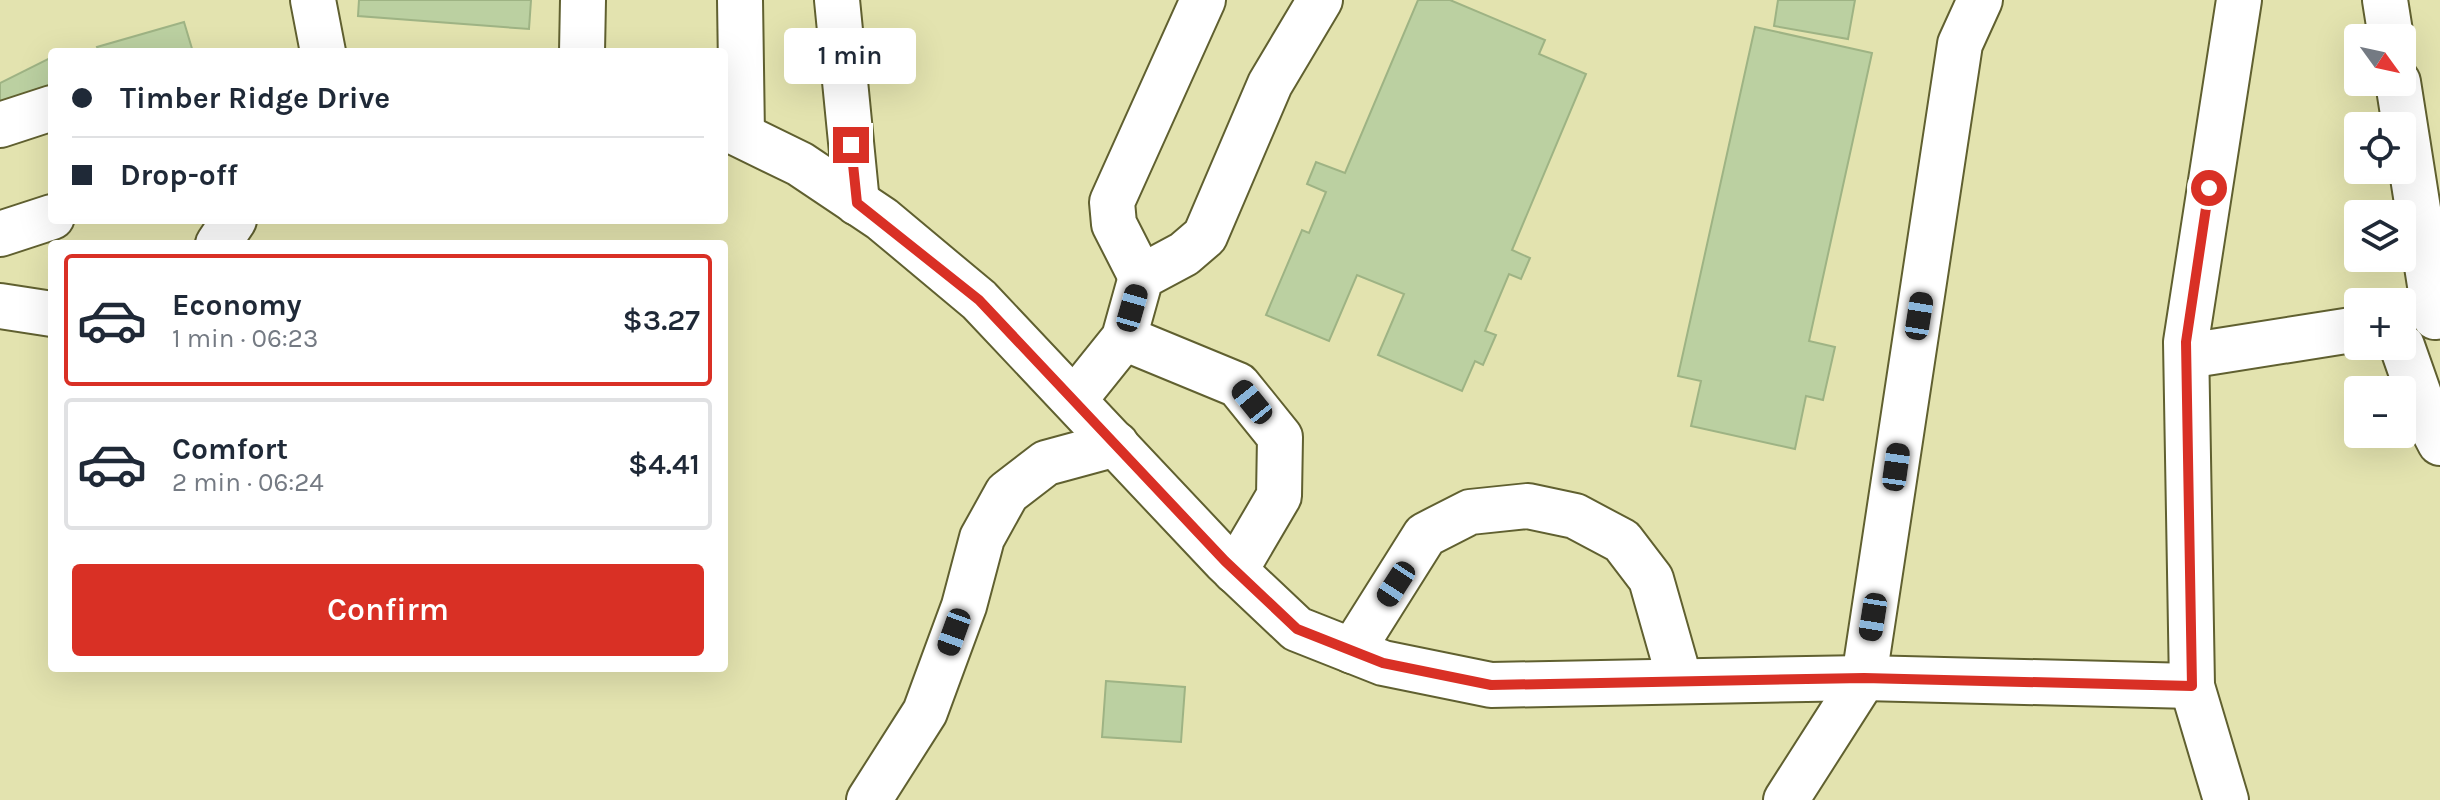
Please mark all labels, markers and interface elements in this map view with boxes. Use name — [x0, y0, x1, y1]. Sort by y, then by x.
north arrow — [2344, 24, 2416, 96]
map controls — [2344, 24, 2416, 448]
callout: 1 min — [785, 29, 917, 85]
text: 1 min — [818, 40, 882, 71]
text: Timber Ridge Drive — [120, 80, 390, 116]
button: locate — [2344, 112, 2416, 184]
route end — [833, 127, 869, 163]
text: Drop-off — [120, 157, 238, 193]
route start — [2191, 170, 2227, 206]
button: layers — [2344, 200, 2416, 272]
car — [1114, 282, 1150, 334]
icon: car — [76, 284, 148, 356]
text: Economy — [172, 287, 302, 323]
button: + — [2344, 288, 2416, 360]
car — [1903, 290, 1935, 342]
text: $3.27 — [623, 302, 700, 338]
text: 1 min · 06:23 — [172, 323, 318, 354]
car — [1228, 376, 1276, 428]
button: − — [2344, 376, 2416, 448]
icon: car — [76, 428, 148, 500]
text: Comfort — [172, 431, 288, 467]
car — [1881, 442, 1911, 492]
text: $4.41 — [628, 446, 700, 482]
text: 2 min · 06:24 — [172, 467, 324, 498]
car — [1373, 557, 1419, 611]
button: Confirm — [72, 564, 704, 656]
car — [1857, 591, 1889, 643]
car — [935, 605, 973, 659]

